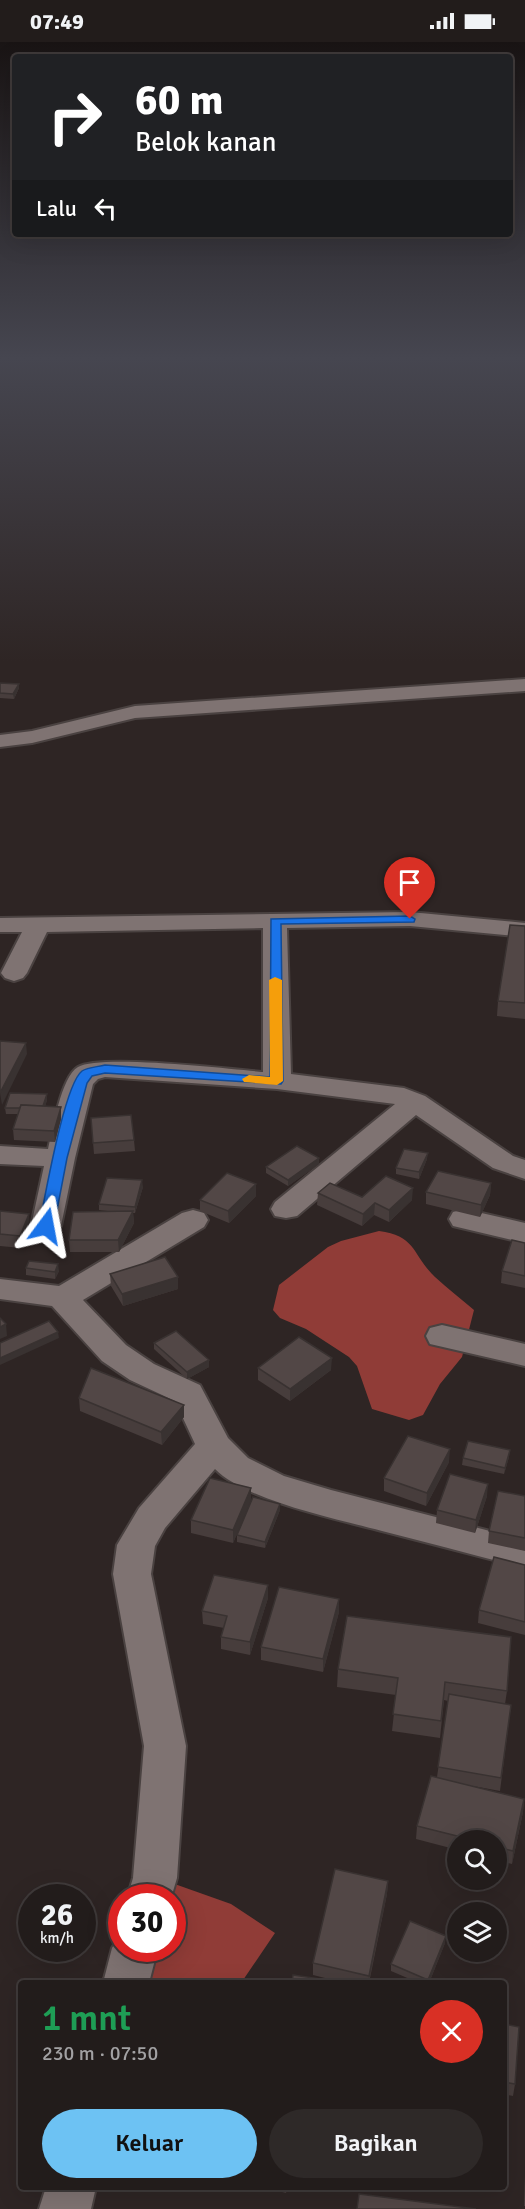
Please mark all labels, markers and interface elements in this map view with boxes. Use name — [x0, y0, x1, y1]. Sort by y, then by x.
text: 07:49 — [30, 8, 84, 35]
text: 60 m — [135, 75, 224, 126]
icon: right — [36, 78, 114, 156]
text: Belok kanan — [135, 126, 276, 159]
icon: left — [89, 192, 122, 225]
text: Lalu — [36, 195, 77, 222]
pin — [384, 857, 435, 919]
icon: arrive — [393, 866, 426, 899]
position arrow — [14, 1194, 78, 1258]
map controls — [447, 1830, 507, 1962]
button: search — [447, 1830, 507, 1890]
speed limit sign: 30 — [108, 1884, 186, 1962]
text: 26 — [41, 1897, 73, 1934]
button: layers — [447, 1902, 507, 1962]
text: km/h — [40, 1929, 74, 1947]
text: 1 mnt — [42, 1996, 131, 2041]
button: close — [420, 2000, 483, 2063]
text: 230 m · 07:50 — [42, 2041, 158, 2066]
button: Keluar — [42, 2109, 257, 2178]
button: Bagikan — [269, 2109, 483, 2178]

